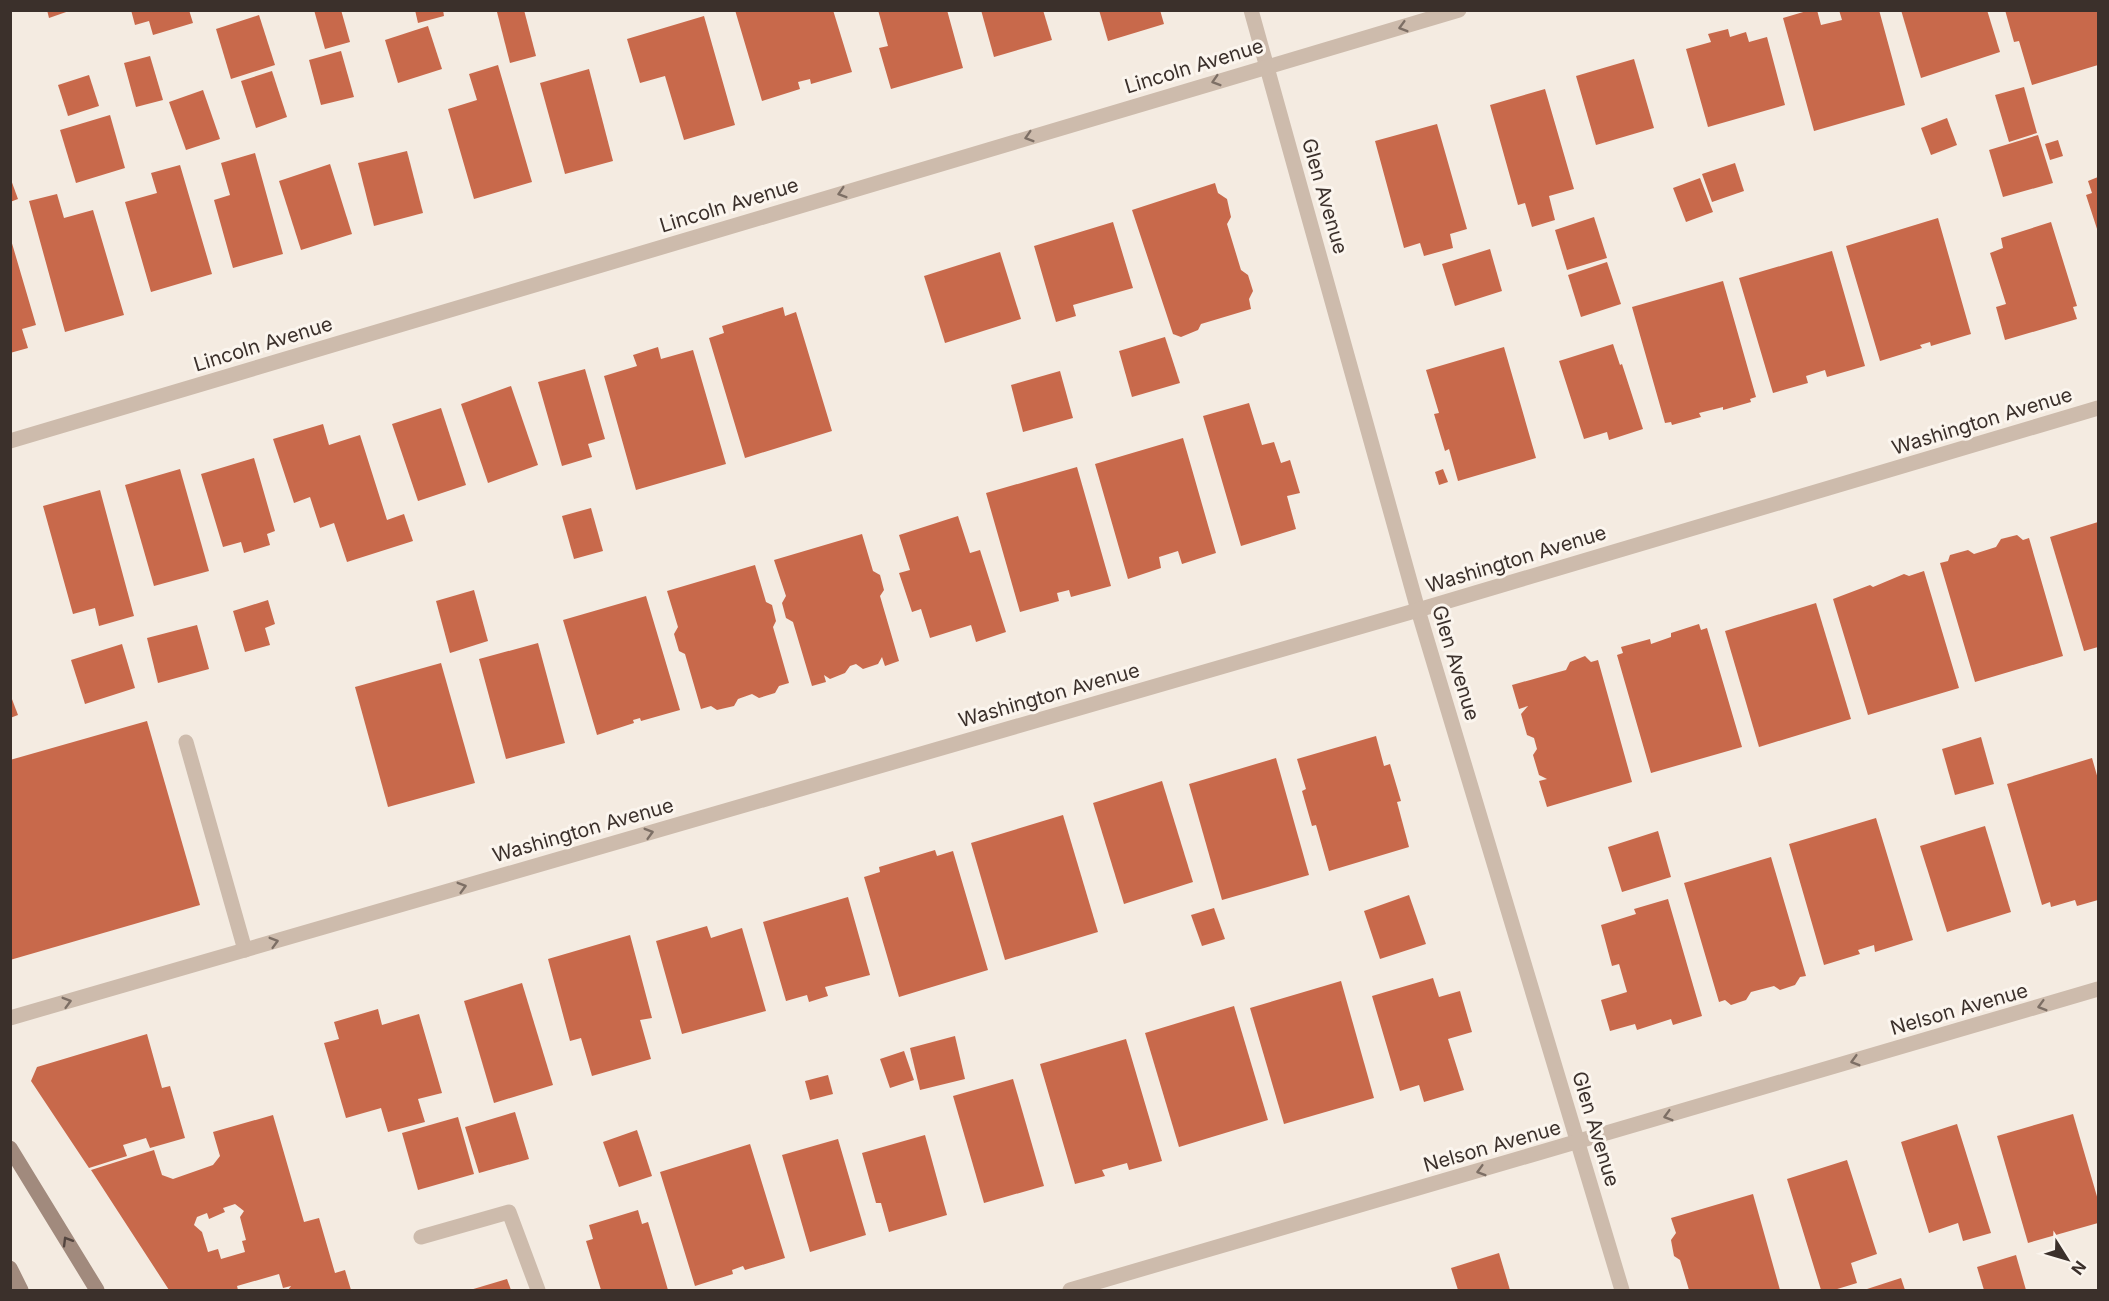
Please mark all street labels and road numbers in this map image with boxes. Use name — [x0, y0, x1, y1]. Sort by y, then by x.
street label: Lincoln Avenue — [1122, 33, 1266, 99]
street label: Glen Avenue — [1297, 135, 1353, 257]
street label: Lincoln Avenue — [657, 172, 801, 238]
street label: Lincoln Avenue — [191, 311, 335, 377]
street label: Washington Avenue — [1889, 382, 2075, 460]
street label: Washington Avenue — [1423, 520, 1609, 598]
street label: Glen Avenue — [1427, 603, 1485, 723]
street label: Washington Avenue — [956, 658, 1142, 732]
street label: Washington Avenue — [490, 793, 676, 867]
street label: Nelson Avenue — [1888, 978, 2030, 1040]
street label: Glen Avenue — [1567, 1069, 1625, 1189]
street label: Nelson Avenue — [1421, 1115, 1563, 1177]

